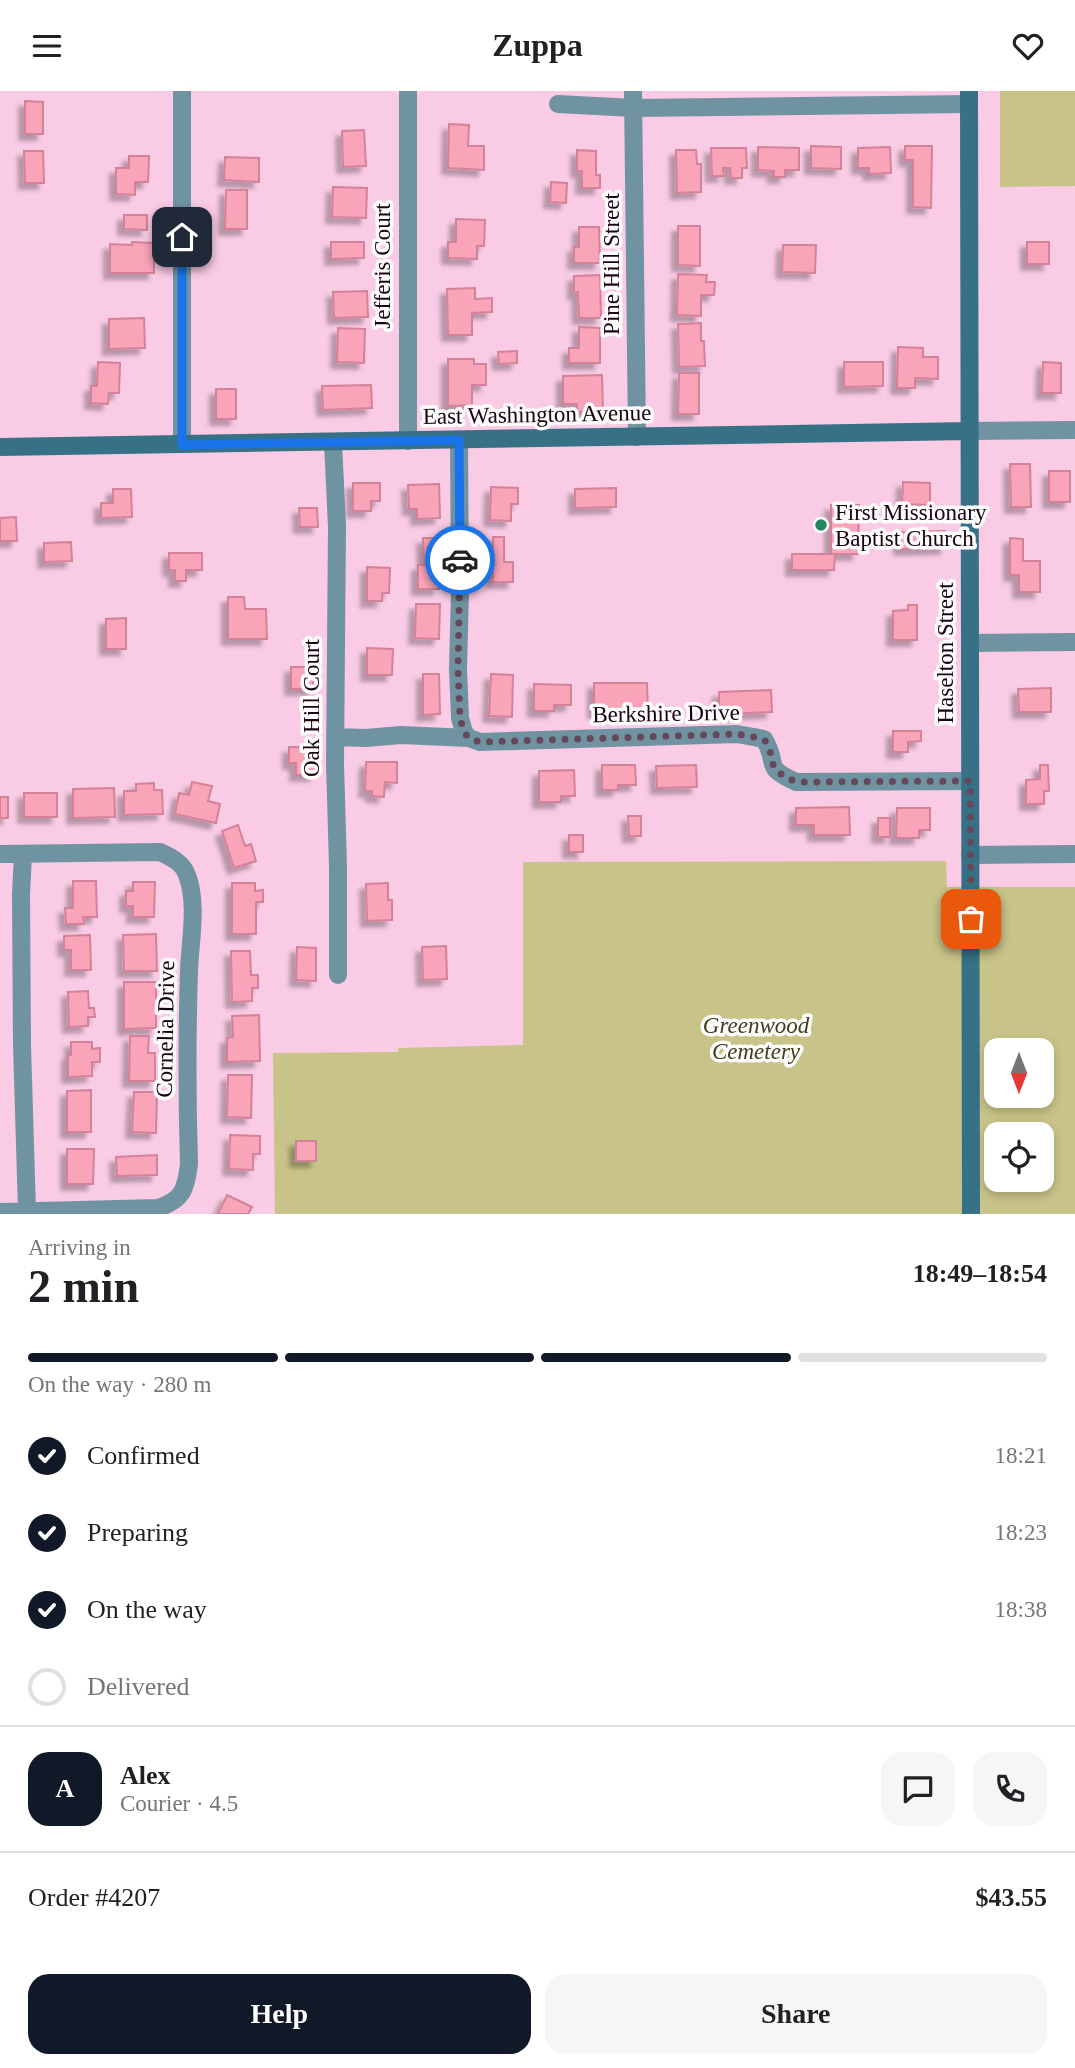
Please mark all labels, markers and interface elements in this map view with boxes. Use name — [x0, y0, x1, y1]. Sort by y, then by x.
icon: menu — [28, 27, 66, 65]
text: Zuppa — [492, 27, 583, 63]
icon: heart — [1009, 27, 1047, 65]
street label: Pine Hill Street — [599, 192, 624, 335]
street label: Jefferis Court — [370, 203, 395, 329]
pin — [152, 207, 212, 267]
icon: home — [163, 218, 201, 256]
street label: East Washington Avenue — [423, 400, 651, 429]
place label: First Missionary Baptist Church — [835, 500, 987, 551]
marker: First Missionary Baptist Church — [813, 517, 829, 533]
courier — [425, 525, 495, 595]
icon: car — [441, 541, 479, 579]
street label: Haselton Street — [933, 582, 958, 724]
street label: Oak Hill Court — [299, 638, 324, 777]
street label: Berkshire Drive — [592, 700, 740, 727]
pin — [941, 889, 1001, 949]
icon: bag — [952, 900, 990, 938]
street label: Cornelia Drive — [152, 960, 179, 1098]
park label: Greenwood Cemetery — [703, 1013, 810, 1064]
north arrow — [984, 1038, 1054, 1108]
map controls — [984, 1038, 1054, 1192]
button: locate — [984, 1122, 1054, 1192]
text: Arriving in — [28, 1235, 131, 1260]
text: 18:49–18:54 — [913, 1259, 1047, 1288]
text: 2 min — [28, 1261, 139, 1312]
text: On the way · 280 m — [28, 1372, 211, 1397]
icon: check — [28, 1437, 66, 1475]
text: Confirmed — [87, 1441, 200, 1470]
text: 18:21 — [995, 1443, 1047, 1468]
icon: check — [28, 1514, 66, 1552]
text: Preparing — [87, 1518, 188, 1547]
text: 18:23 — [995, 1520, 1047, 1545]
icon: check — [28, 1591, 66, 1629]
text: On the way — [87, 1595, 207, 1624]
text: 18:38 — [995, 1597, 1047, 1622]
text: Delivered — [87, 1672, 190, 1701]
button: chat — [881, 1752, 955, 1826]
button: phone — [973, 1752, 1047, 1826]
text: Alex — [120, 1761, 171, 1790]
text: A — [56, 1774, 74, 1803]
text: Courier · 4.5 — [120, 1791, 238, 1816]
text: Order #4207 — [28, 1883, 160, 1912]
text: $43.55 — [976, 1883, 1047, 1912]
button: Help — [28, 1974, 531, 2054]
button: Share — [545, 1974, 1047, 2054]

